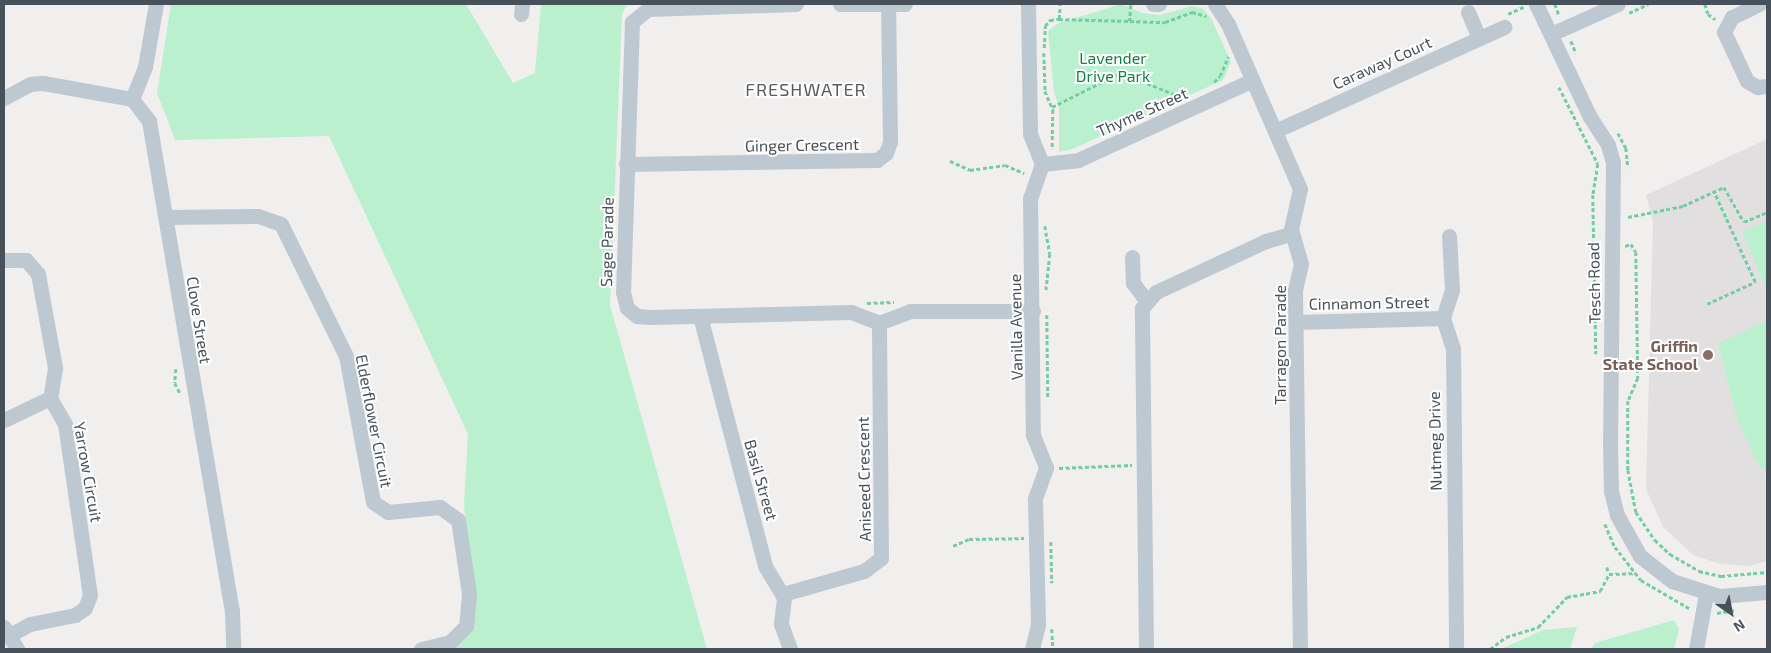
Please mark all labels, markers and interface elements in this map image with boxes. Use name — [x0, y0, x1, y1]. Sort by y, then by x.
street label: Caraway Court — [1329, 32, 1435, 94]
park label: Lavender Drive Park — [1076, 48, 1150, 86]
district label: FRESHWATER — [744, 78, 868, 100]
street label: Thyme Street — [1093, 83, 1191, 141]
street label: Ginger Crescent — [745, 134, 859, 156]
street label: Sage Parade — [597, 197, 617, 287]
street label: Tesch Road — [1584, 242, 1604, 324]
street label: Vanilla Avenue — [1005, 273, 1027, 381]
street label: Clove Street — [183, 275, 215, 365]
street label: Tarragon Parade — [1270, 285, 1290, 405]
street label: Cinnamon Street — [1308, 292, 1430, 314]
place label: Griffin State School — [1603, 336, 1698, 374]
marker: Griffin State School — [1702, 349, 1714, 361]
street label: Elderflower Circuit — [352, 353, 396, 489]
street label: Nutmeg Drive — [1425, 391, 1445, 491]
street label: Aniseed Crescent — [853, 416, 875, 542]
street label: Yarrow Circuit — [70, 420, 106, 524]
street label: Basil Street — [740, 437, 782, 523]
north arrow — [1706, 588, 1756, 638]
text: N — [1731, 616, 1748, 636]

